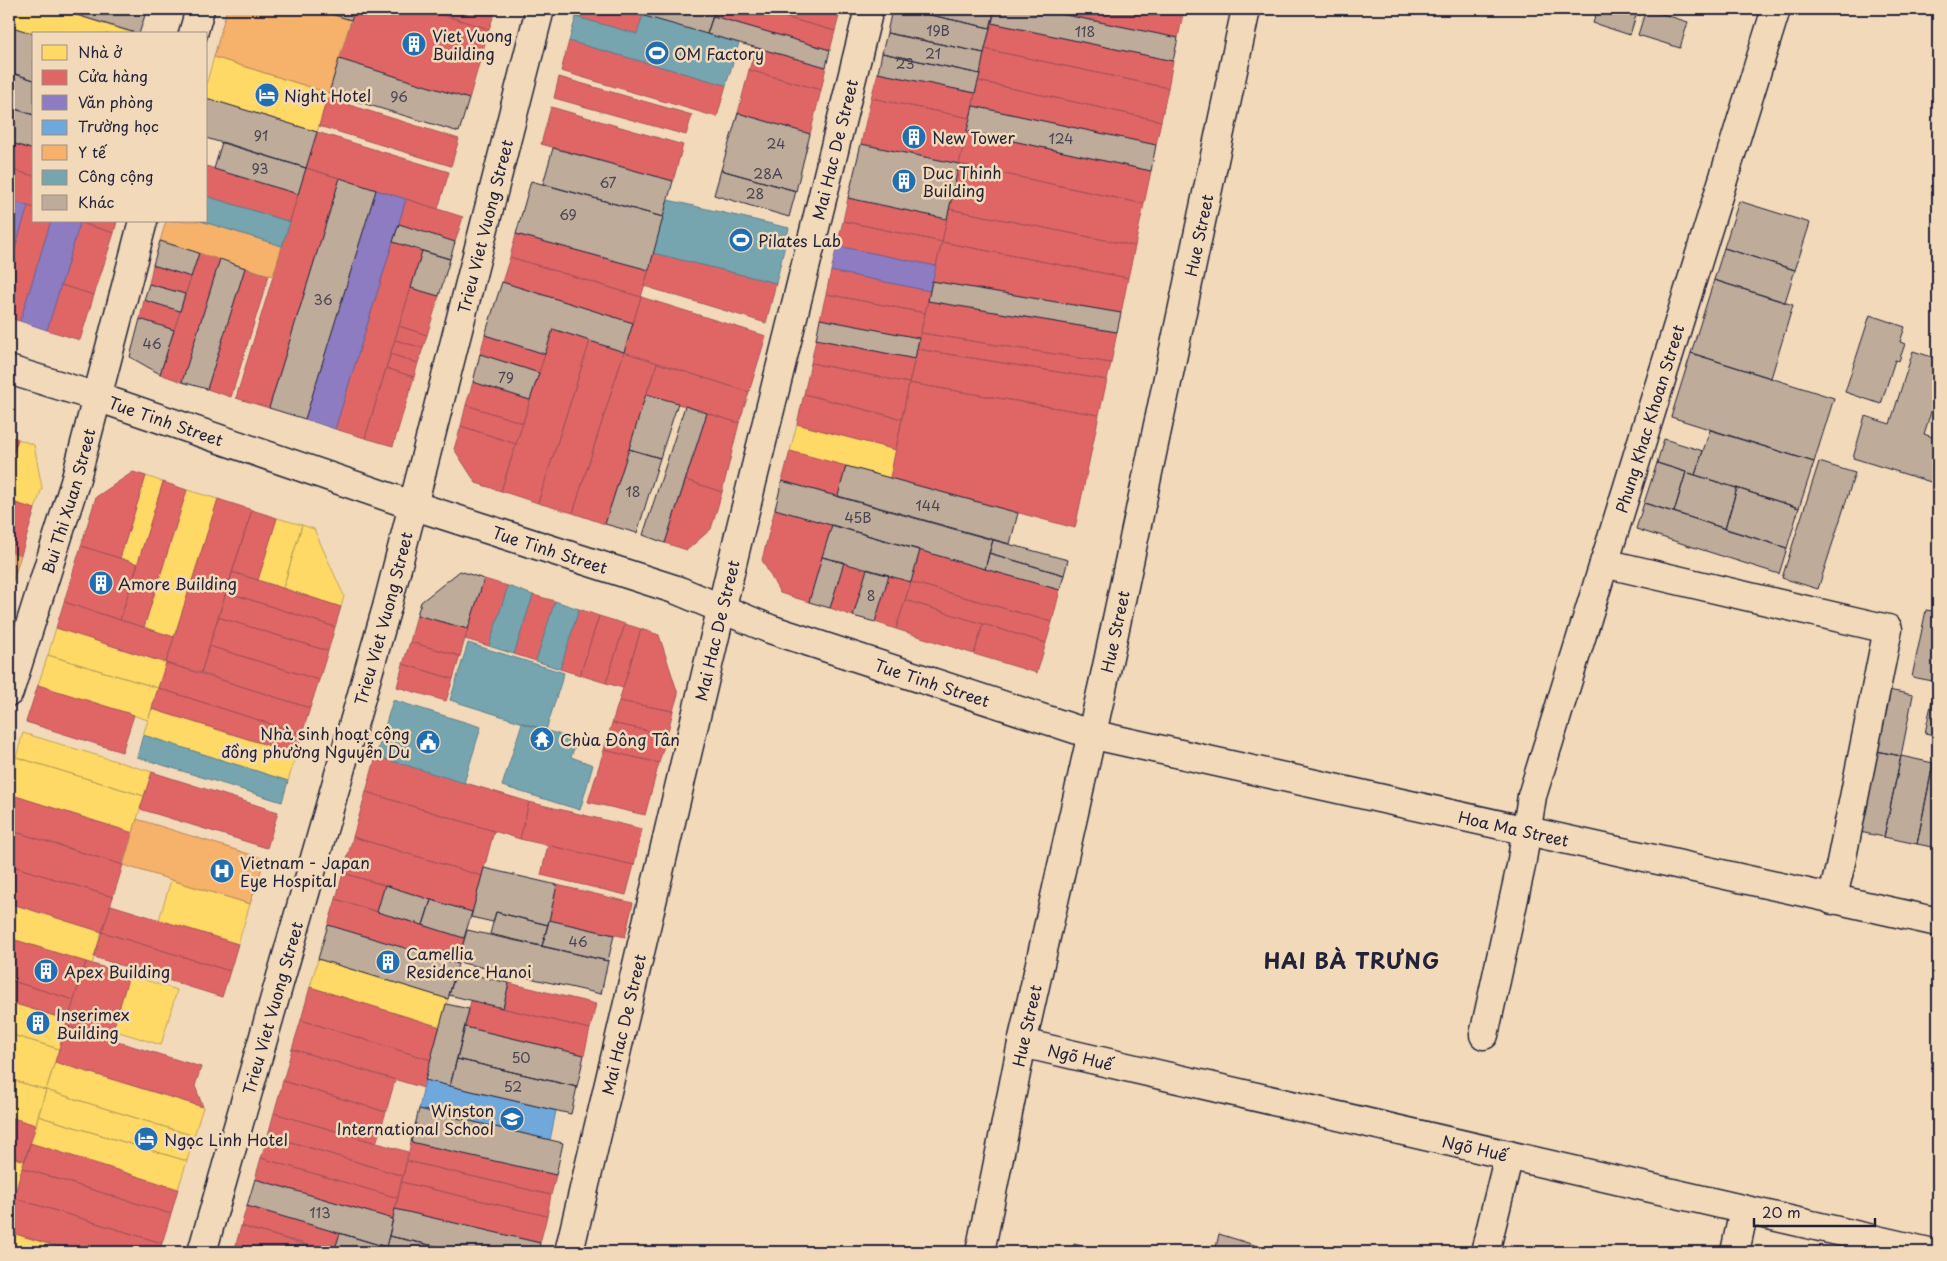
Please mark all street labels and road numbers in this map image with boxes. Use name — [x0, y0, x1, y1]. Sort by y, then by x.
street label: Mai Hac De Street — [805, 76, 863, 222]
street label: Trieu Viet Vuong Street — [451, 136, 518, 316]
street label: Hue Street — [1178, 191, 1219, 278]
street label: Phung Khac Khoan Street — [1609, 321, 1690, 516]
street label: Tue Tinh Street — [105, 390, 227, 452]
street label: Bui Thi Xuan Street — [35, 425, 101, 577]
street label: Tue Tinh Street — [489, 520, 611, 579]
street label: Trieu Viet Vuong Street — [347, 529, 418, 708]
street label: Mai Hac De Street — [688, 557, 745, 703]
street label: Hue Street — [1094, 588, 1135, 675]
street label: Tue Tinh Street — [872, 652, 993, 712]
street label: Hoa Ma Street — [1456, 804, 1572, 852]
street label: Trieu Viet Vuong Street — [236, 918, 308, 1097]
street label: Mai Hac De Street — [595, 951, 651, 1097]
street label: Hue Street — [1006, 982, 1047, 1069]
street label: Ngõ Huế — [1045, 1037, 1117, 1076]
street label: Ngõ Huế — [1440, 1128, 1512, 1167]

